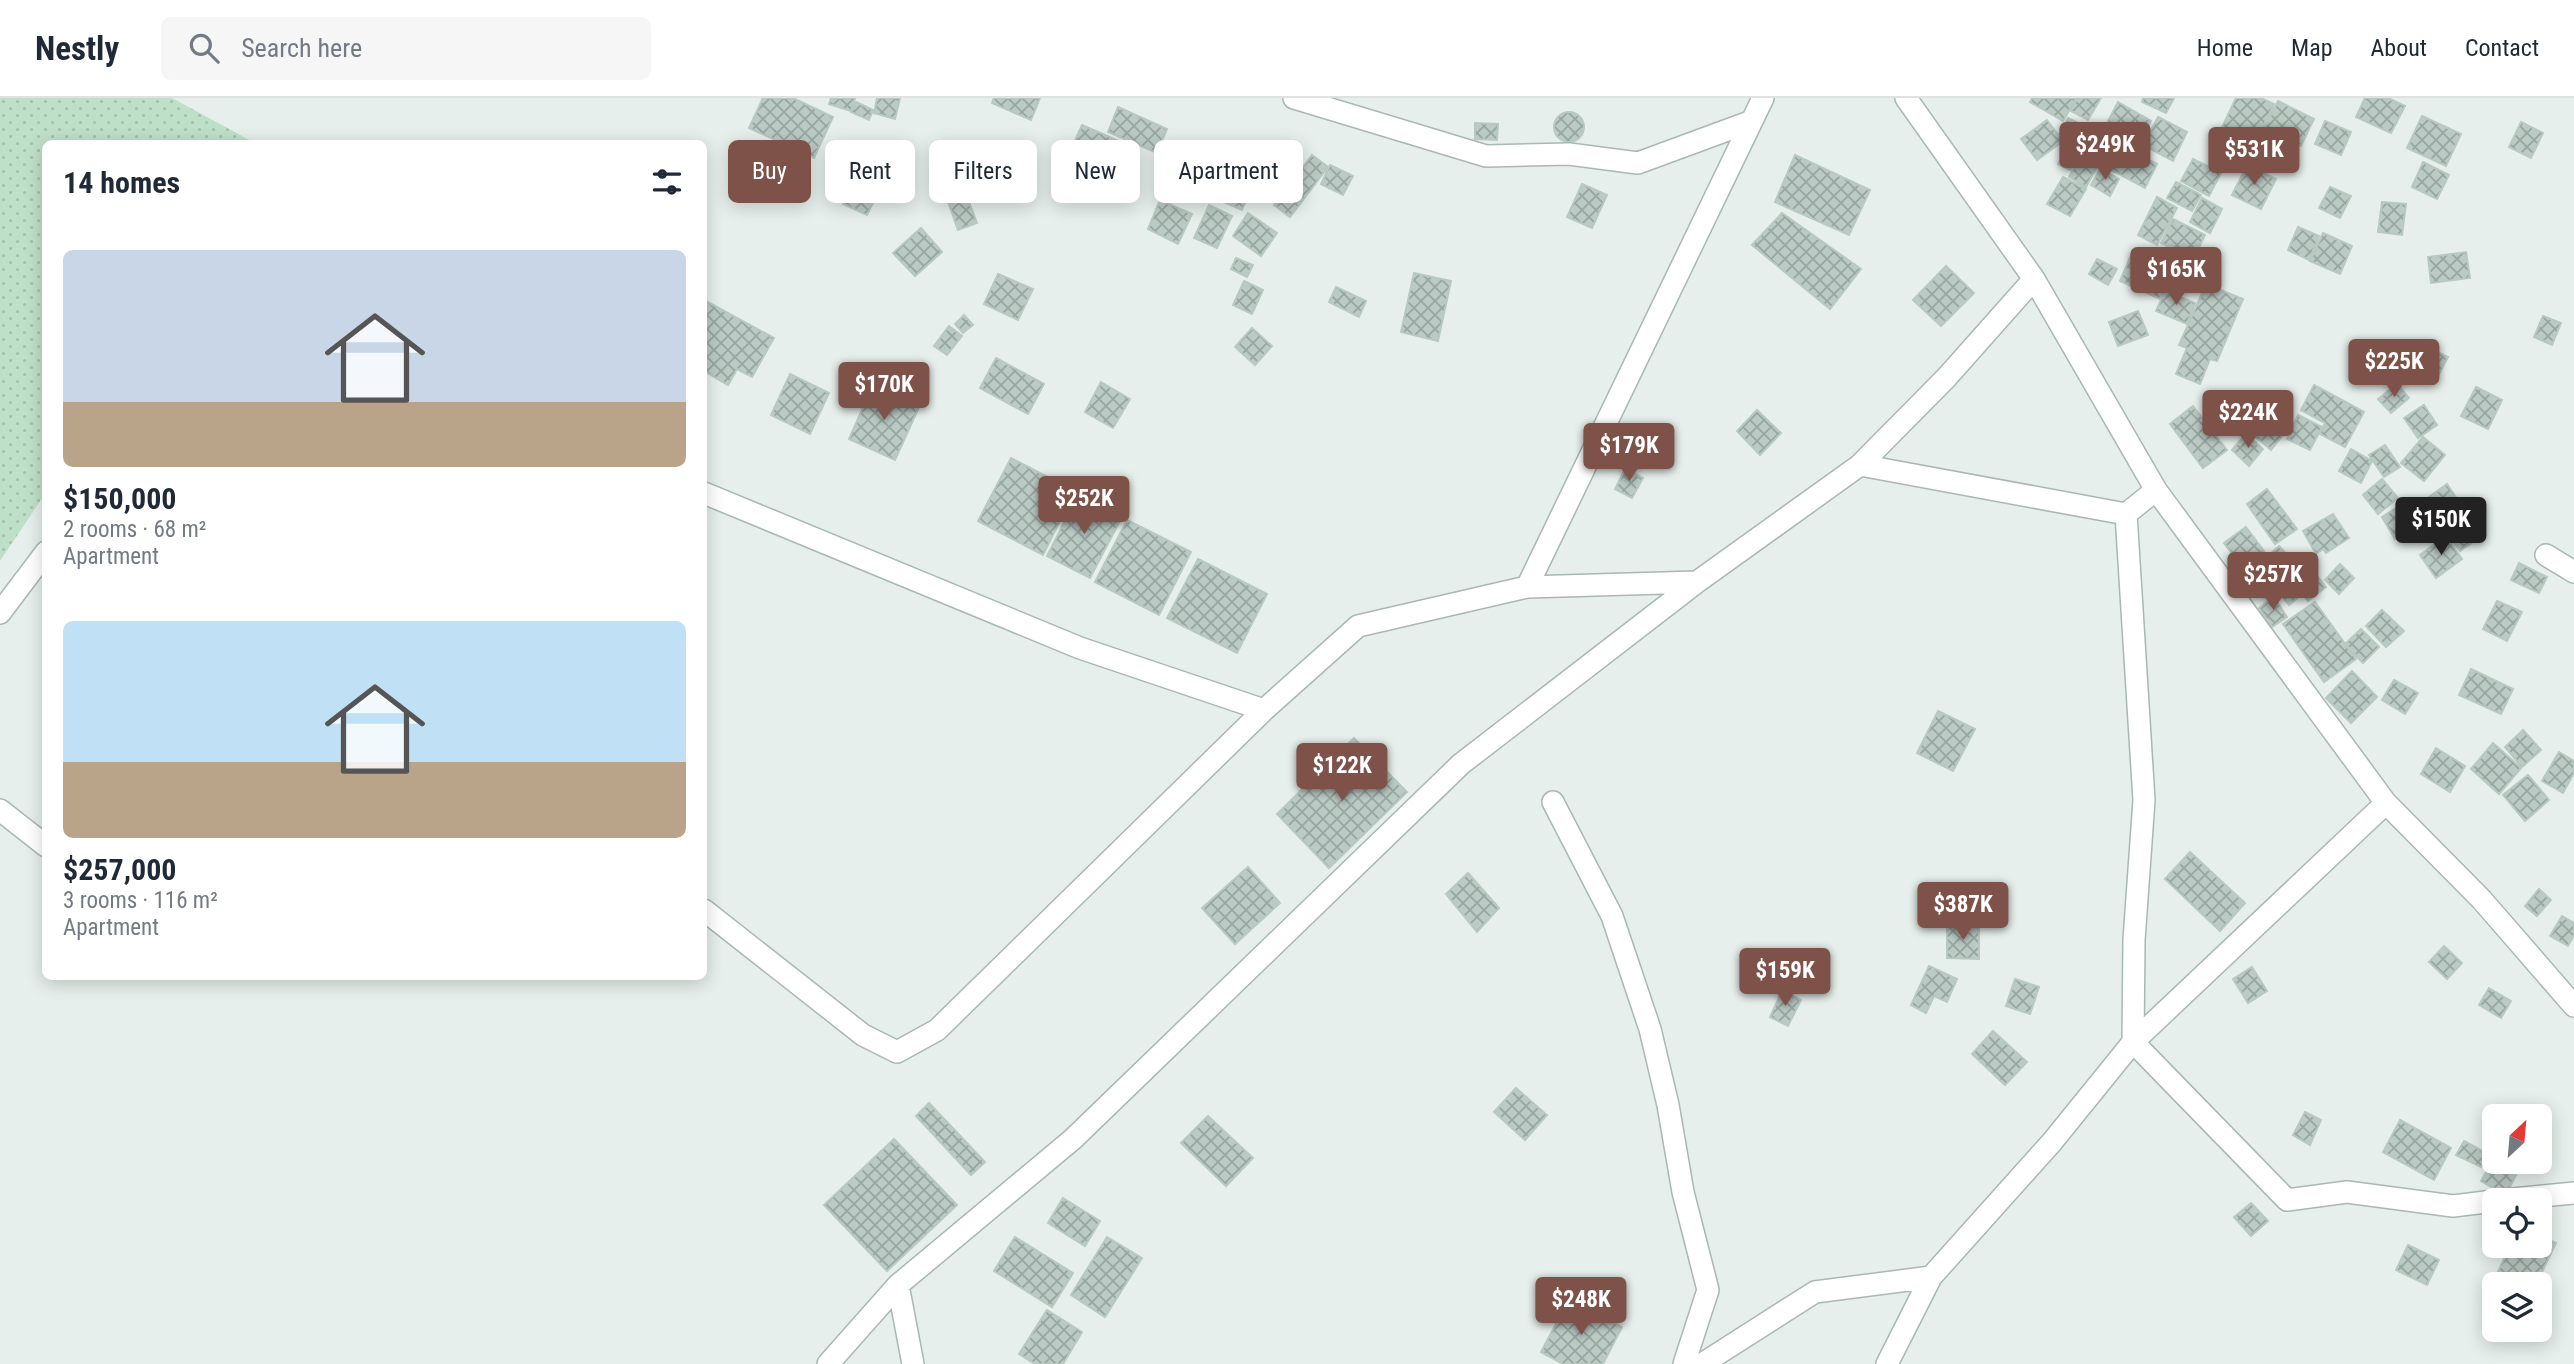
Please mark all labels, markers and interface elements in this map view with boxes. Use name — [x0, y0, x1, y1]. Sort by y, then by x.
search box — [161, 17, 651, 80]
text: Nestly — [35, 29, 119, 68]
icon: search — [185, 29, 223, 67]
text: Search here — [241, 33, 362, 63]
text: Home — [2197, 34, 2253, 62]
text: Map — [2291, 34, 2333, 62]
text: About — [2371, 34, 2427, 62]
text: Contact — [2465, 34, 2539, 62]
pin: $249K — [2056, 122, 2154, 182]
pin: $531K — [2205, 127, 2303, 187]
text: $249K — [2075, 131, 2135, 158]
text: $531K — [2224, 136, 2284, 163]
chip: Buy — [728, 140, 811, 203]
chip: Rent — [825, 140, 915, 203]
chip: Filters — [929, 140, 1037, 203]
chip: New — [1051, 140, 1140, 203]
chip: Apartment — [1154, 140, 1303, 203]
icon: filters — [648, 163, 686, 201]
text: 14 homes — [63, 165, 180, 200]
pin: $165K — [2127, 248, 2225, 307]
text: $165K — [2146, 256, 2206, 283]
icon: home — [312, 295, 438, 421]
pin: $225K — [2345, 340, 2443, 399]
text: $225K — [2364, 348, 2424, 375]
pin: $170K — [835, 362, 933, 422]
text: $170K — [854, 371, 914, 398]
pin: $224K — [2199, 390, 2297, 450]
text: $224K — [2218, 399, 2278, 426]
pin: $179K — [1580, 424, 1678, 483]
text: $179K — [1599, 432, 1659, 459]
pin: $252K — [1035, 476, 1133, 536]
text: $150,000 — [63, 481, 176, 516]
text: $252K — [1054, 485, 1114, 512]
pin: $150K — [2392, 498, 2490, 557]
text: $150K — [2411, 506, 2471, 533]
text: 2 rooms · 68 m² — [63, 516, 206, 543]
text: Apartment — [63, 543, 159, 570]
pin: $257K — [2224, 552, 2322, 612]
text: $257K — [2243, 561, 2303, 588]
icon: home — [312, 666, 438, 792]
pin: $122K — [1293, 744, 1391, 803]
text: $122K — [1312, 752, 1372, 779]
text: $257,000 — [63, 852, 176, 887]
pin: $387K — [1914, 882, 2012, 942]
text: 3 rooms · 116 m² — [63, 887, 218, 914]
text: $387K — [1933, 891, 1993, 918]
text: Apartment — [63, 914, 159, 941]
pin: $159K — [1736, 948, 1834, 1008]
text: $159K — [1755, 957, 1815, 984]
north arrow — [2482, 1104, 2552, 1174]
map controls — [2482, 1104, 2552, 1342]
button: locate — [2482, 1188, 2552, 1258]
button: layers — [2482, 1272, 2552, 1342]
pin: $248K — [1532, 1278, 1630, 1337]
text: $248K — [1551, 1286, 1611, 1313]

